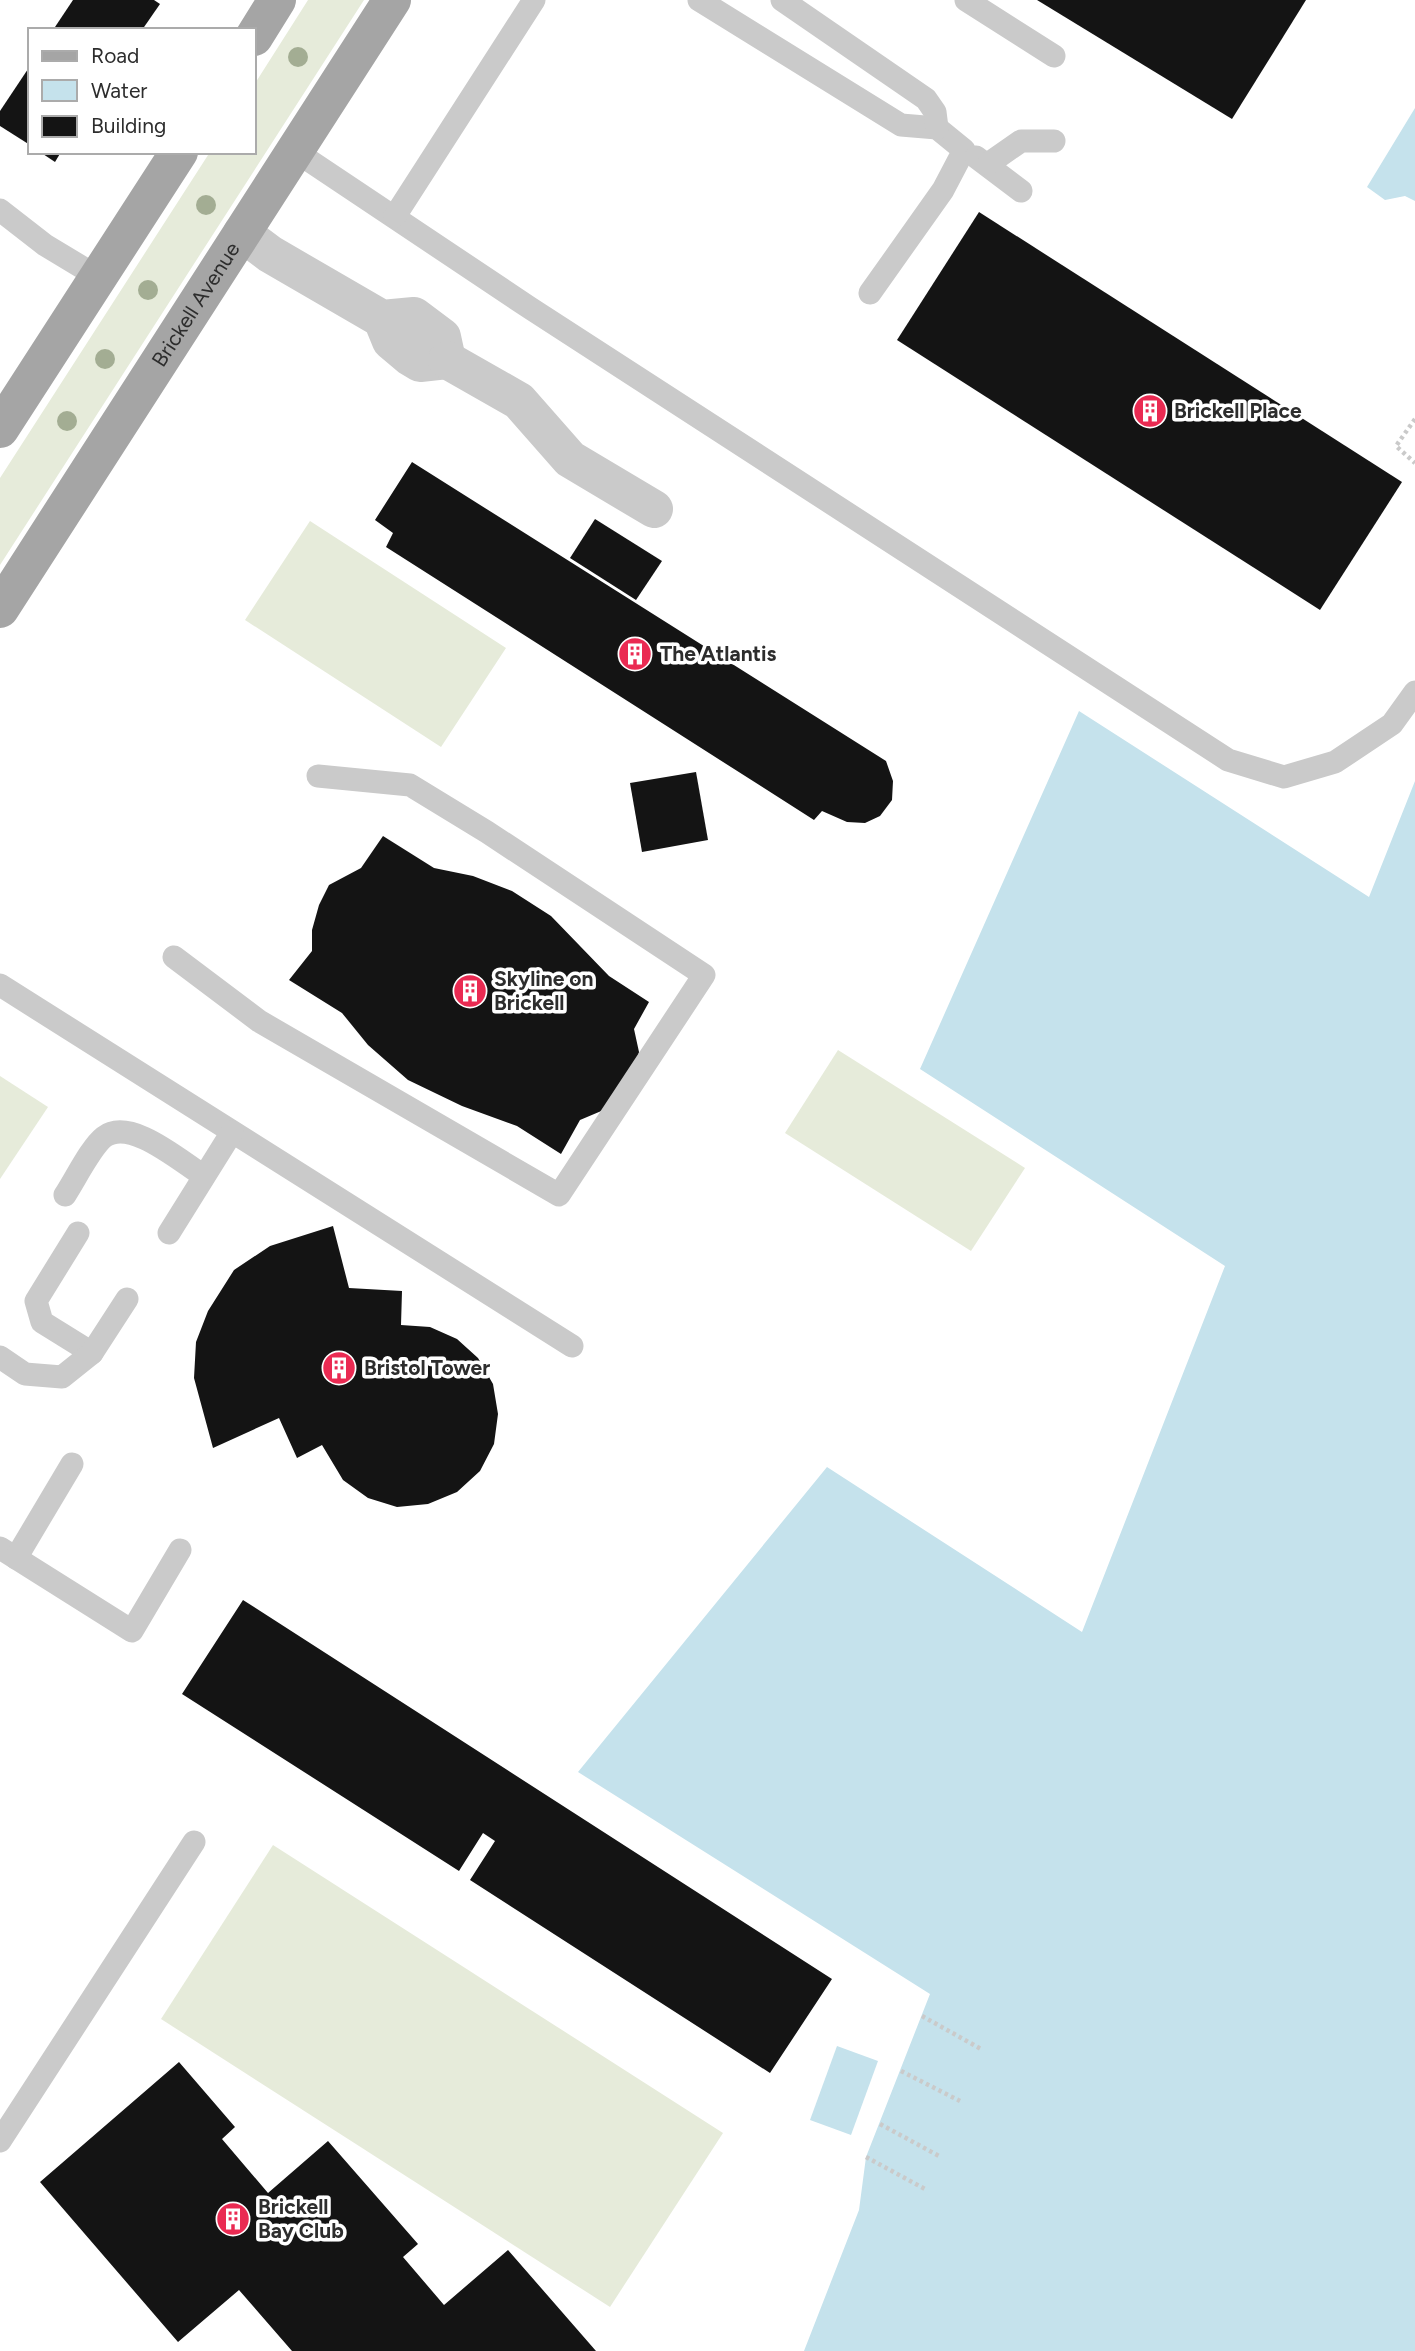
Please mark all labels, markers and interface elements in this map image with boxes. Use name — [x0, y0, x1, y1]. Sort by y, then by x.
legend — [28, 28, 256, 154]
text: Road — [91, 43, 139, 68]
text: Water — [91, 78, 147, 103]
text: Building — [91, 113, 166, 138]
street label: Brickell Avenue — [146, 237, 245, 371]
building icon: Brickell Place — [1131, 392, 1169, 430]
place label: Brickell Place — [1174, 398, 1302, 423]
building icon: The Atlantis — [616, 635, 654, 673]
place label: The Atlantis — [660, 641, 777, 666]
place label: Skyline on Brickell — [494, 966, 594, 1015]
building icon: Skyline on Brickell — [451, 972, 489, 1010]
building icon: Bristol Tower — [320, 1349, 358, 1387]
place label: Bristol Tower — [364, 1355, 490, 1380]
place label: Brickell Bay Club — [258, 2194, 344, 2243]
building icon: Brickell Bay Club — [214, 2200, 252, 2238]

